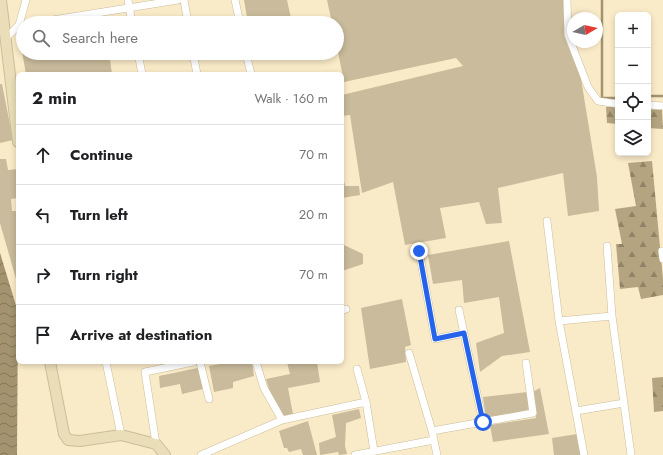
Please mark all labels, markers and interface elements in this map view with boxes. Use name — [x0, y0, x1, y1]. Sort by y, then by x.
north arrow — [567, 12, 603, 48]
map controls — [615, 12, 651, 156]
button: + — [615, 12, 651, 48]
search box — [16, 16, 344, 60]
icon: search — [30, 27, 52, 49]
text: Search here — [62, 27, 138, 49]
button: − — [615, 48, 651, 84]
button: locate — [615, 84, 651, 120]
text: 2 min — [32, 86, 77, 110]
text: Walk · 160 m — [255, 89, 328, 108]
button: layers — [615, 120, 651, 156]
icon: ahead — [32, 144, 54, 166]
text: Continue — [70, 144, 133, 166]
text: 70 m — [299, 145, 328, 164]
icon: left — [32, 204, 54, 226]
text: Turn left — [70, 204, 128, 226]
text: 20 m — [299, 205, 328, 224]
route end — [410, 242, 428, 260]
icon: right — [32, 264, 54, 286]
text: Turn right — [70, 264, 138, 286]
text: 70 m — [299, 265, 328, 284]
icon: arrive — [32, 324, 54, 346]
text: Arrive at destination — [70, 324, 212, 346]
route start — [474, 413, 492, 431]

